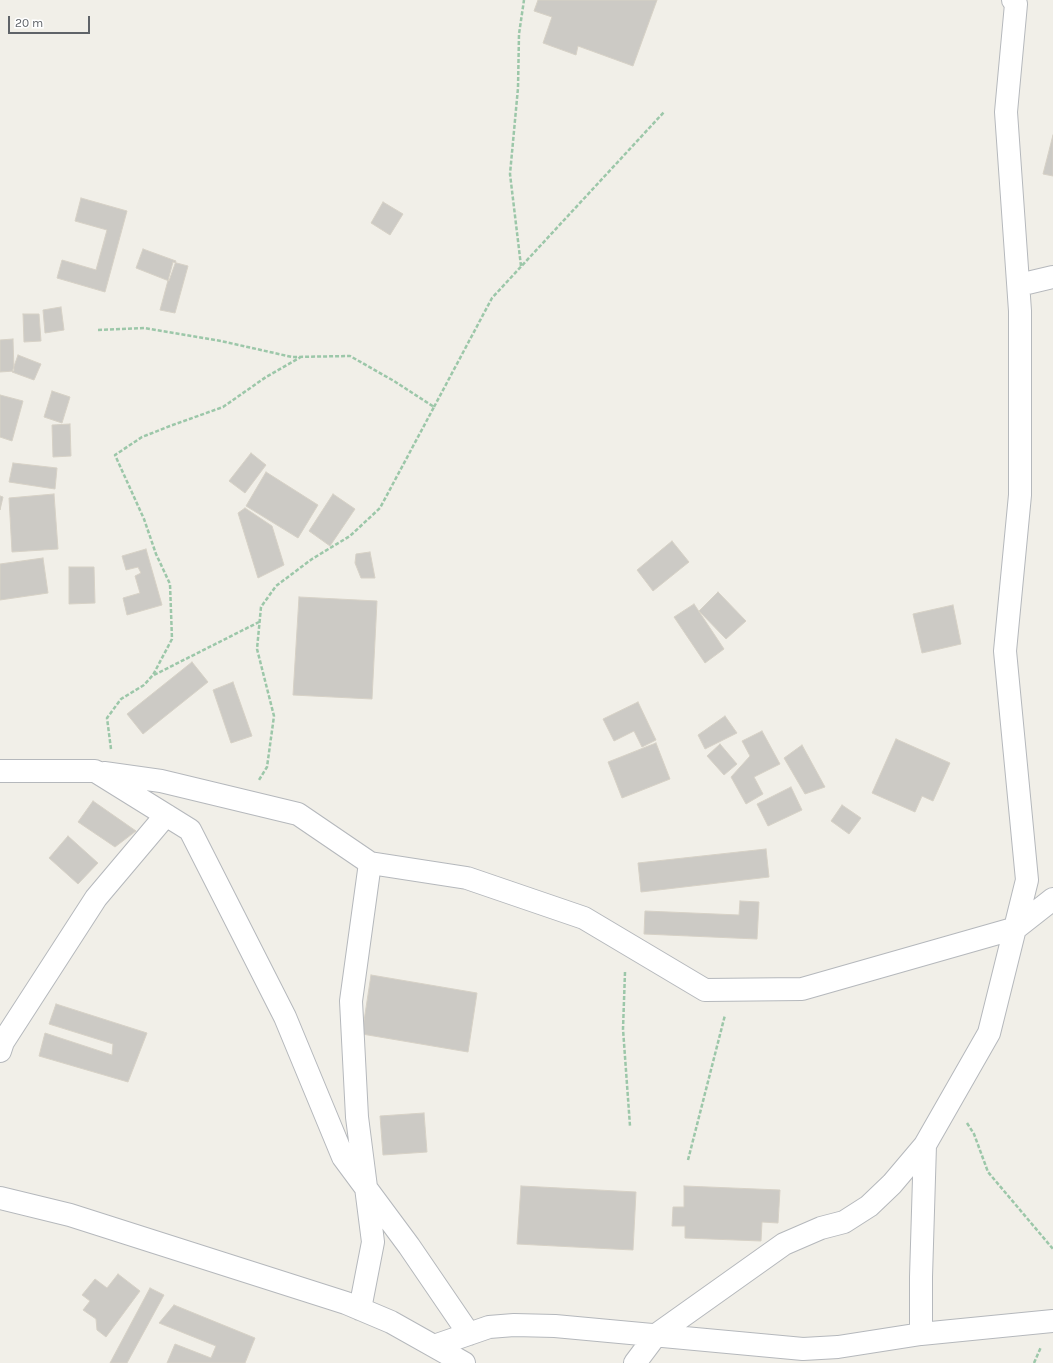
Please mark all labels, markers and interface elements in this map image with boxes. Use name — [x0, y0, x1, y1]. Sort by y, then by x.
scale bar — [10, 8, 92, 34]
text: 20 m — [15, 16, 43, 30]

